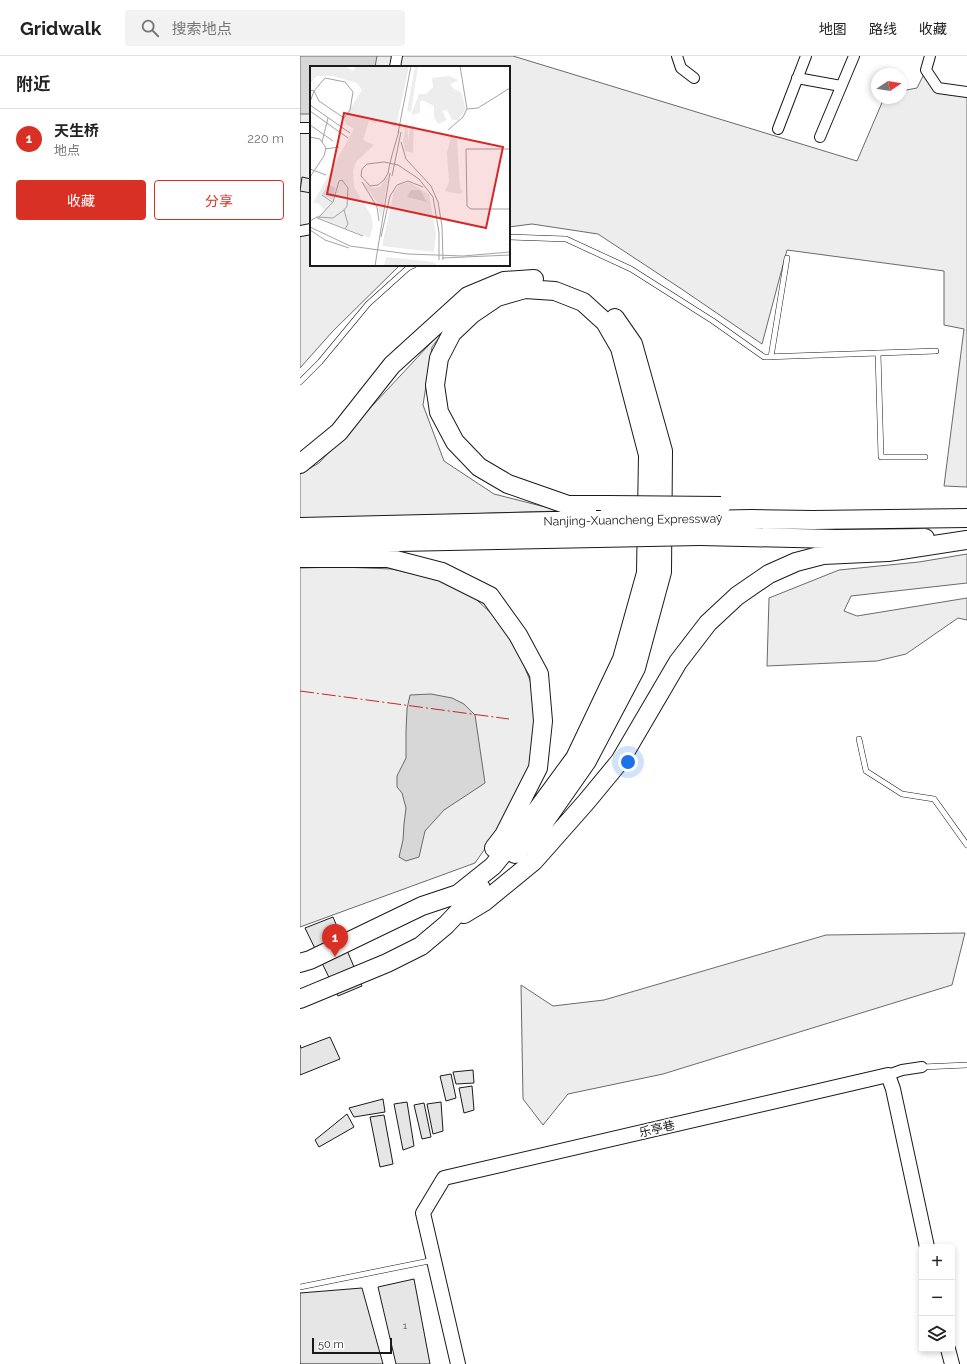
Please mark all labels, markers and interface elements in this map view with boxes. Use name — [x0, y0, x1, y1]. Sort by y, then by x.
search box — [125, 10, 405, 46]
text: Gridwalk — [20, 17, 101, 39]
icon: search — [139, 17, 161, 39]
text: 搜索地点 — [171, 20, 231, 38]
text: 地图 — [819, 21, 847, 37]
text: 路线 — [869, 21, 897, 37]
text: 收藏 — [919, 21, 947, 37]
inset map — [310, 66, 510, 266]
north arrow — [871, 68, 907, 104]
text: 附近 — [16, 74, 50, 94]
text: 天生桥 — [54, 122, 99, 140]
text: 1 — [26, 131, 32, 146]
text: 220 m — [247, 131, 284, 146]
text: 地点 — [54, 143, 80, 158]
button: 收藏 — [16, 180, 146, 220]
button: 分享 — [154, 180, 284, 220]
street label: Nanjing-Xuancheng Expressway — [543, 511, 723, 529]
your location — [618, 752, 638, 772]
pin: 1 — [322, 924, 348, 957]
street label: 乐亭巷 — [638, 1118, 676, 1140]
map controls — [919, 1244, 955, 1352]
button: + — [919, 1244, 955, 1280]
button: − — [919, 1280, 955, 1316]
button: layers — [919, 1316, 955, 1352]
house number: 1 — [403, 1320, 408, 1331]
scale bar — [312, 1336, 392, 1355]
text: 50 m — [318, 1338, 344, 1351]

